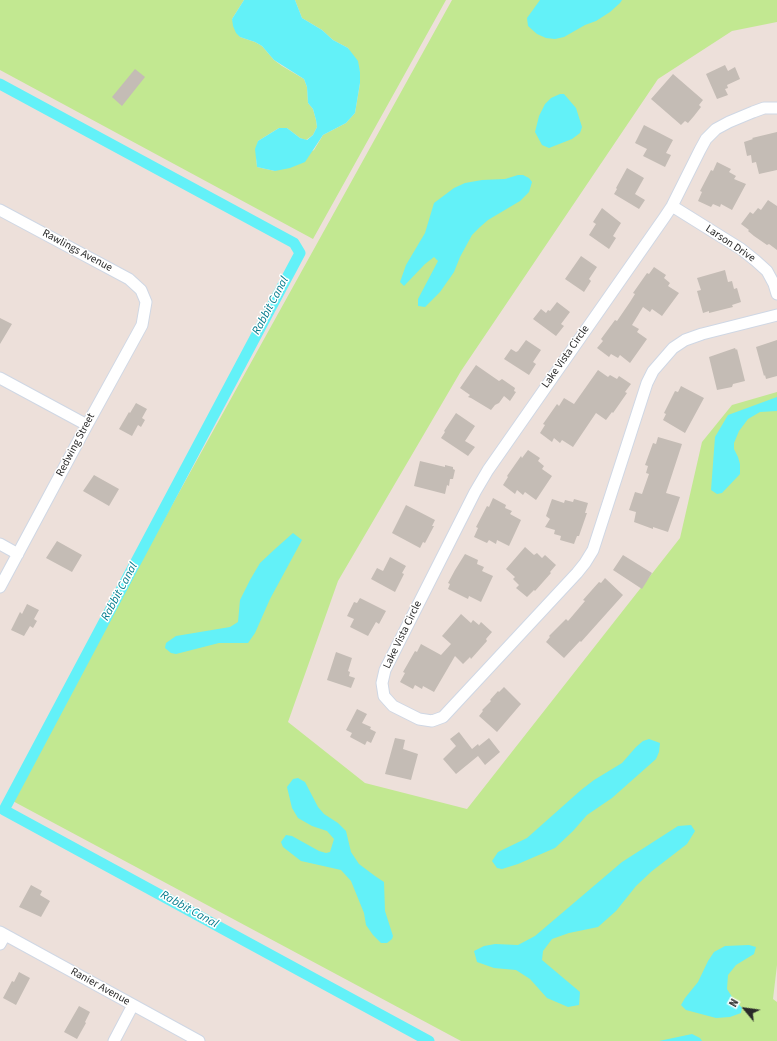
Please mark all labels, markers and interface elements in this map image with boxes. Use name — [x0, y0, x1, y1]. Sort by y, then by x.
street label: Larson Drive — [703, 223, 757, 265]
street label: Rawlings Avenue — [40, 227, 114, 275]
water label: Rabbit Canal — [250, 274, 292, 338]
street label: Lake Vista Circle — [539, 323, 593, 391]
street label: Redwing Street — [54, 411, 98, 479]
water label: Rabbit Canal — [99, 560, 141, 624]
street label: Lake Vista Circle — [381, 599, 425, 671]
water label: Rabbit Canal — [158, 888, 220, 932]
street label: Ranier Avenue — [68, 965, 132, 1009]
north arrow — [725, 989, 765, 1029]
text: N — [726, 996, 742, 1010]

